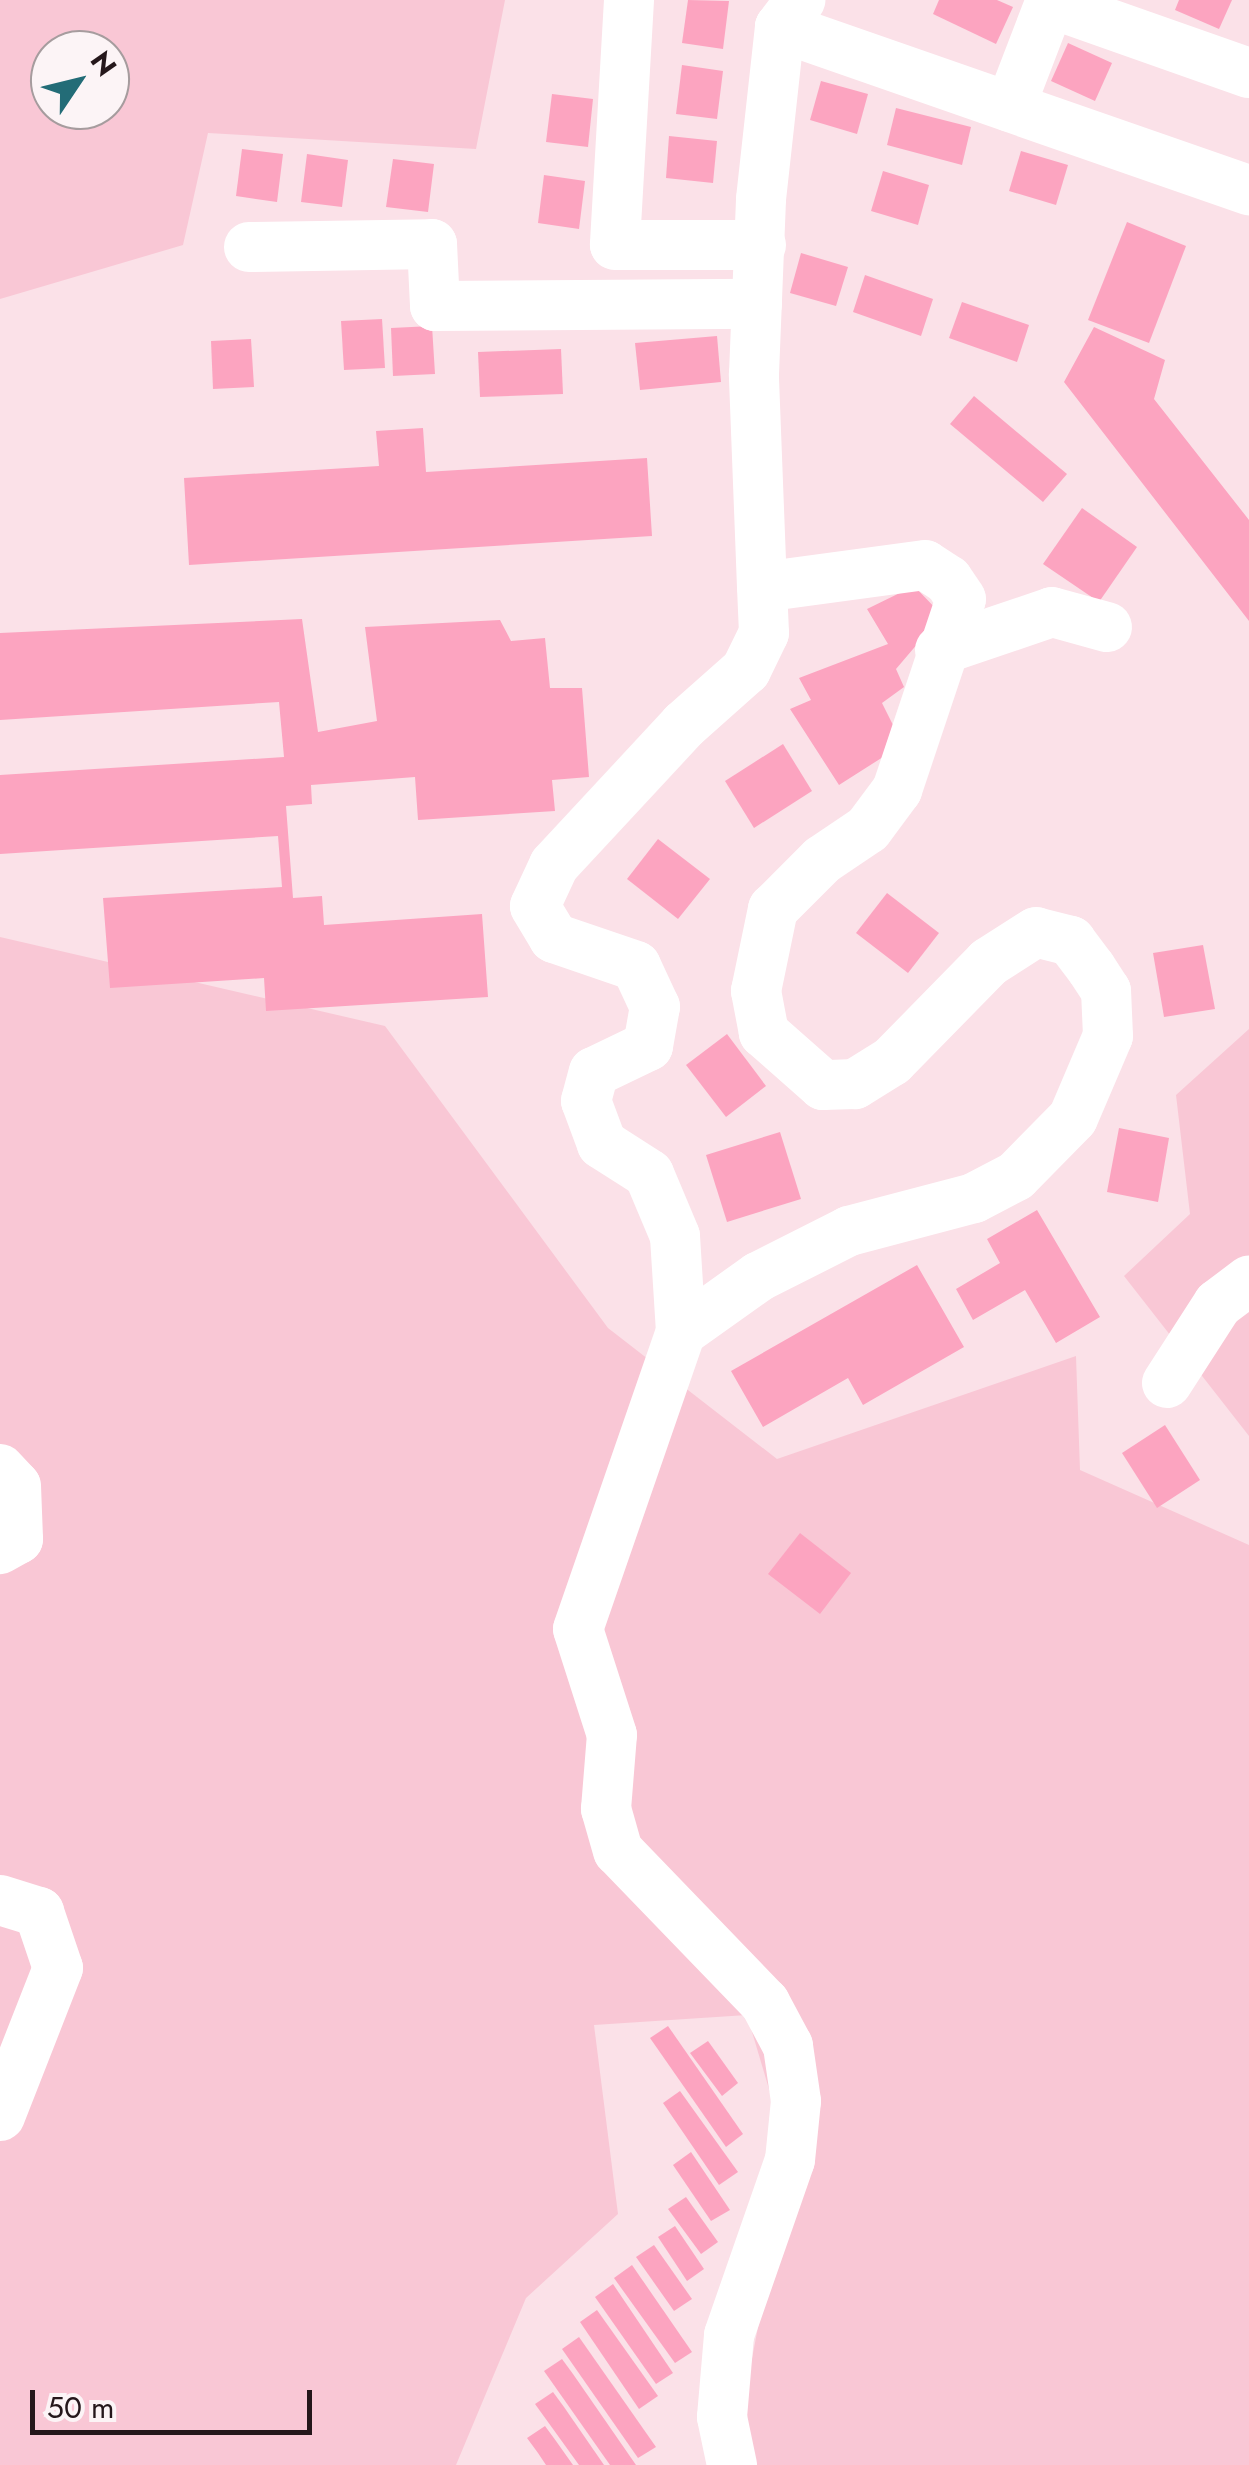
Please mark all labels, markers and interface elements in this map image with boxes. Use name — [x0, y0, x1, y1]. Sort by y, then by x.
north arrow — [30, 30, 130, 130]
text: N — [80, 43, 127, 85]
scale bar — [35, 2370, 318, 2432]
text: 50 m — [47, 2386, 114, 2429]

